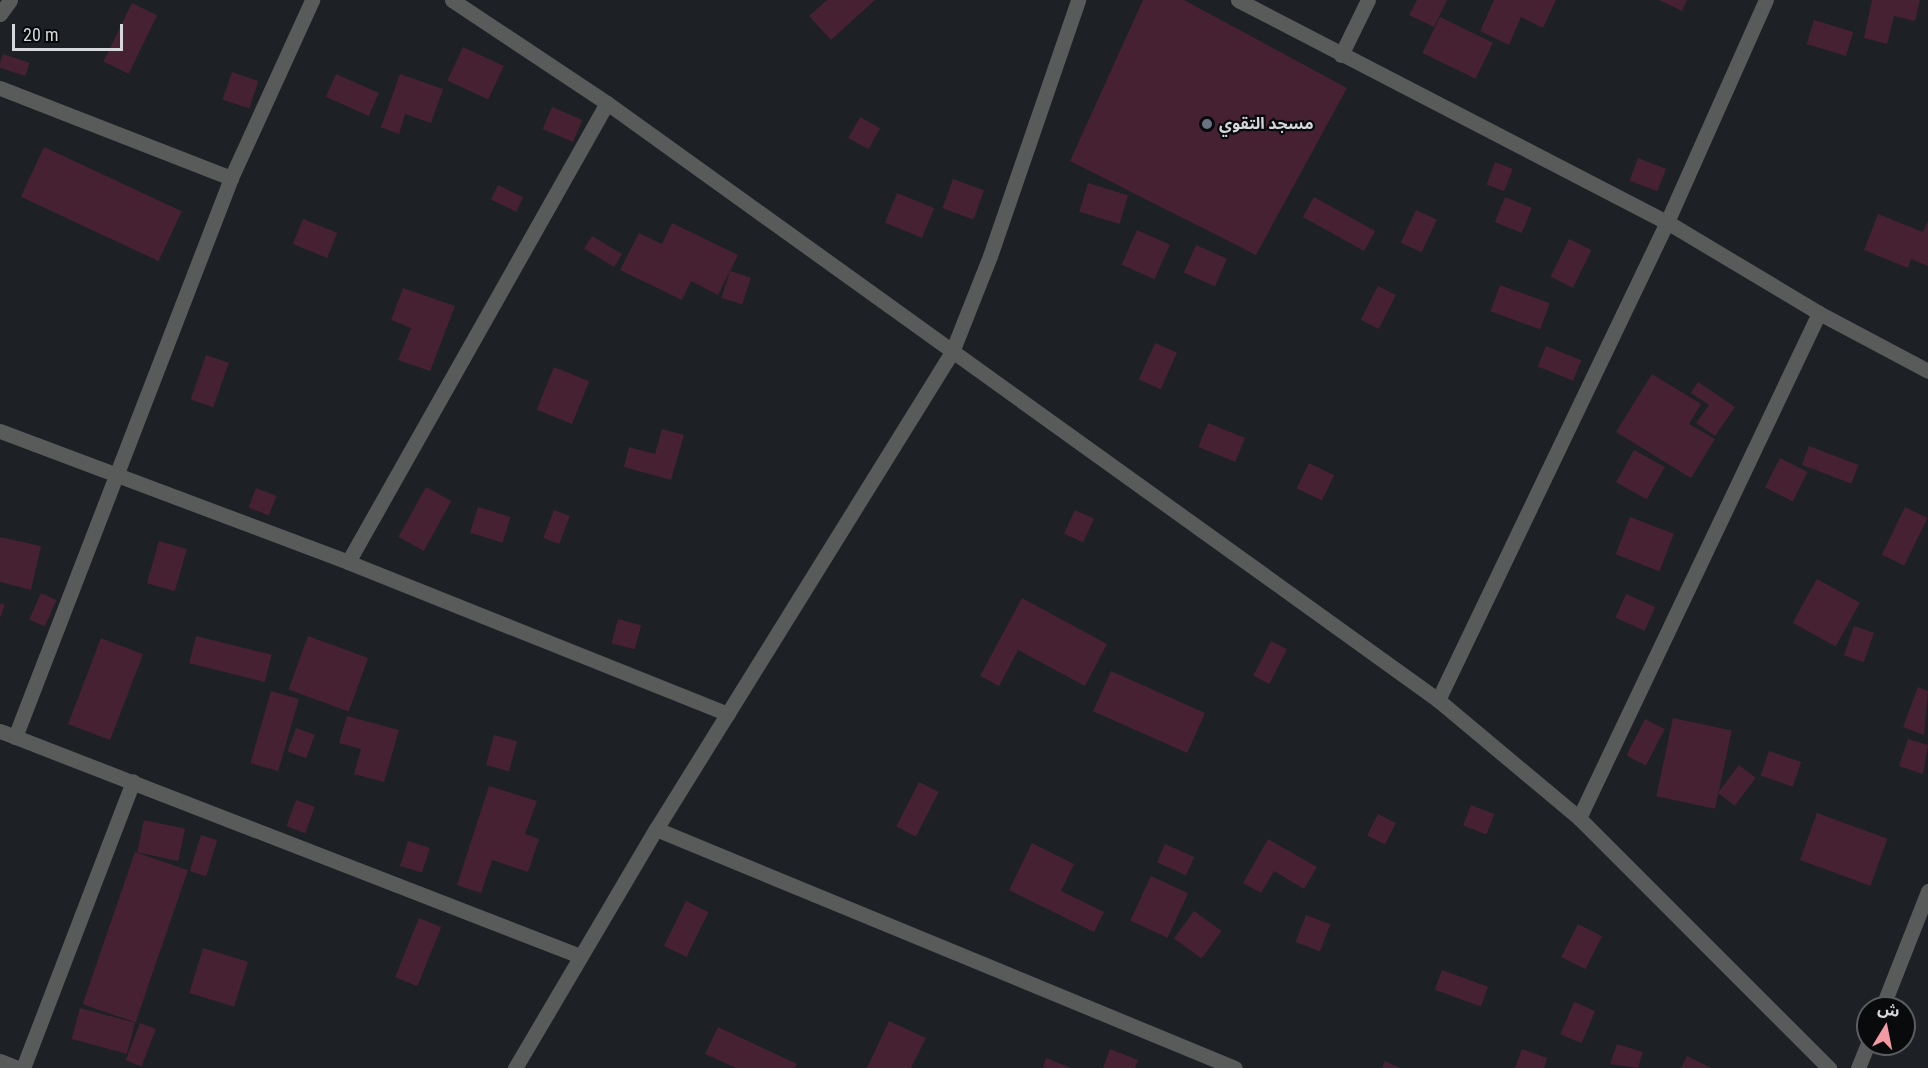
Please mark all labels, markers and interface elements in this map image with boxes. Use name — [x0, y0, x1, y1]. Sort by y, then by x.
scale bar — [15, 12, 126, 50]
text: 20 m — [23, 24, 58, 45]
place label: مسجد التقوي — [1219, 114, 1314, 134]
marker: مسجد التقوي — [1200, 117, 1214, 131]
north arrow — [1856, 996, 1916, 1056]
text: ش — [1876, 998, 1901, 1021]

